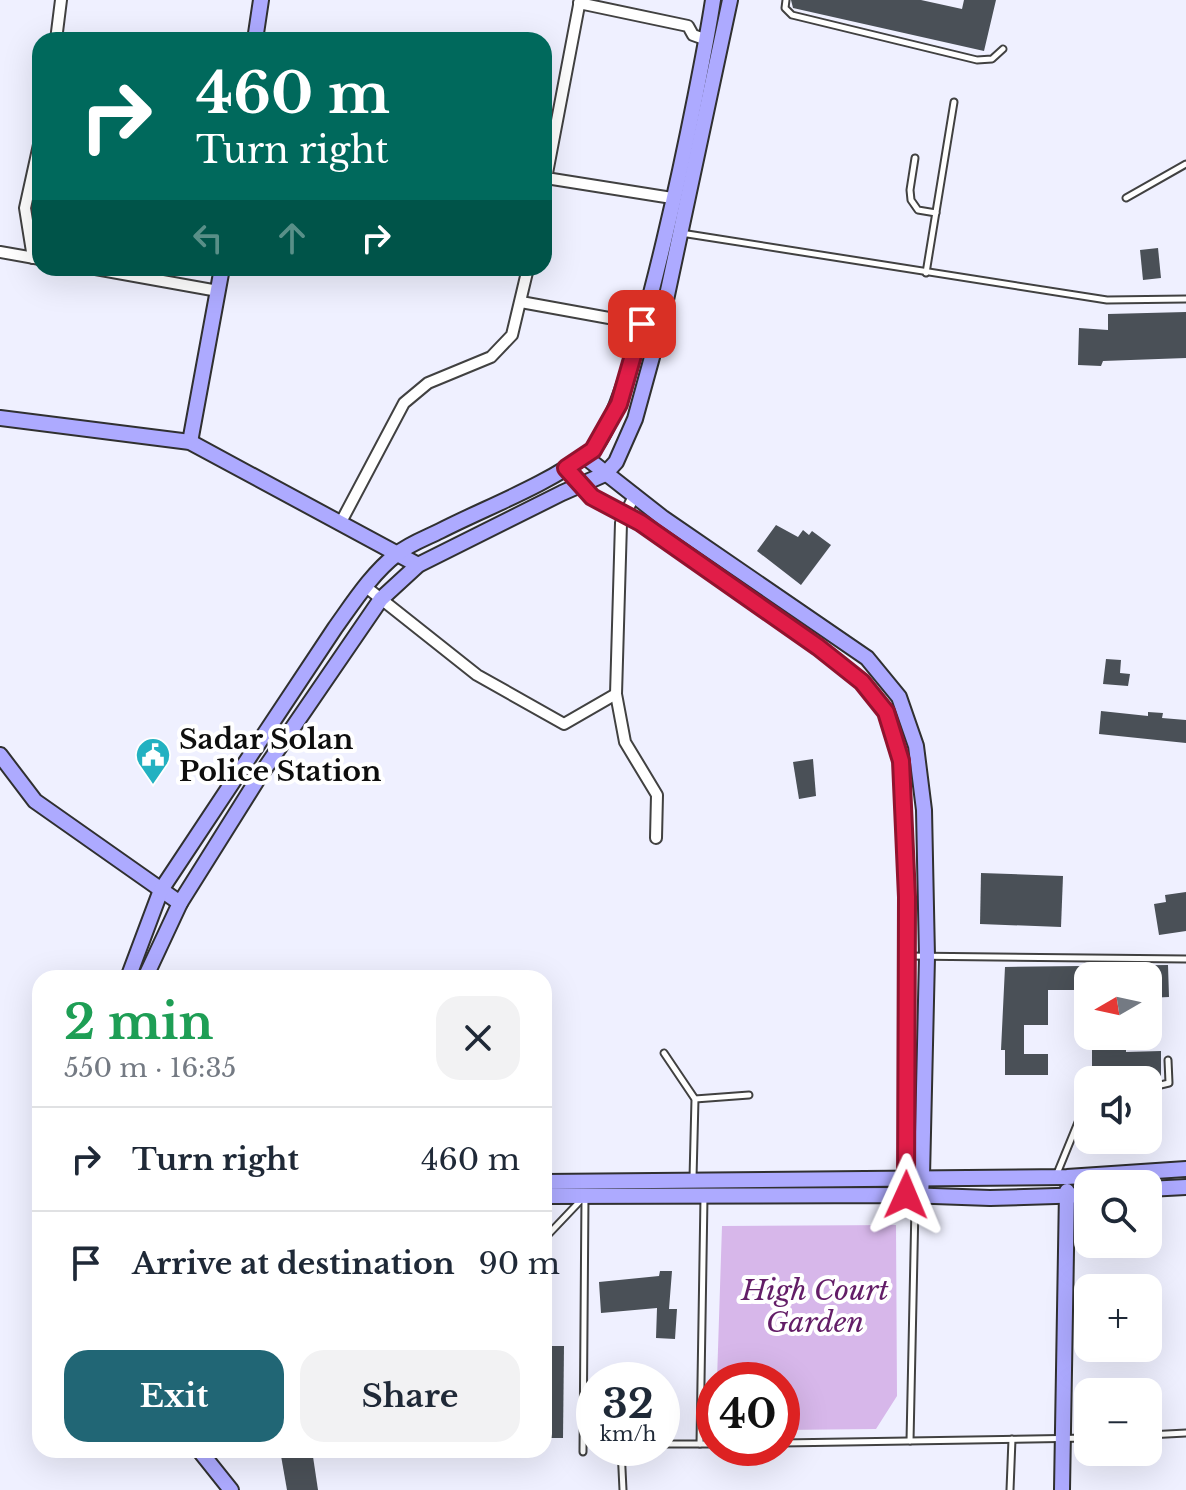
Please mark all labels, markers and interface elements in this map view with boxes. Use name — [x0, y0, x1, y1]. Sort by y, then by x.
text: 460 m — [196, 59, 390, 128]
icon: right — [64, 64, 168, 168]
text: Turn right — [196, 128, 389, 173]
icon: left — [186, 216, 230, 260]
icon: ahead — [270, 216, 314, 260]
icon: right — [354, 216, 398, 260]
pin — [608, 290, 676, 358]
icon: arrive — [620, 302, 664, 346]
place label: Sadar Solan Police Station — [179, 722, 381, 789]
public building icon: Sadar Solan Police Station — [134, 736, 172, 786]
north arrow — [1074, 962, 1162, 1050]
map controls — [1074, 962, 1162, 1466]
text: 2 min — [64, 992, 213, 1052]
button: close — [436, 996, 520, 1080]
text: 550 m · 16:35 — [64, 1052, 236, 1084]
button: sound — [1074, 1066, 1162, 1154]
icon: right — [64, 1137, 108, 1181]
text: Turn right — [132, 1141, 299, 1178]
text: 460 m — [421, 1141, 520, 1178]
position arrow — [864, 1153, 948, 1237]
button: search — [1074, 1170, 1162, 1258]
icon: arrive — [64, 1241, 108, 1285]
text: Arrive at destination — [132, 1245, 455, 1282]
text: 90 m — [479, 1245, 560, 1282]
park label: High Court Garden — [740, 1273, 889, 1340]
button: + — [1074, 1274, 1162, 1362]
button: Exit — [64, 1350, 284, 1442]
button: Share — [300, 1350, 520, 1442]
speed limit sign: 40 — [696, 1362, 800, 1466]
button: − — [1074, 1378, 1162, 1466]
text: 32 — [602, 1379, 654, 1429]
text: km/h — [600, 1422, 656, 1446]

